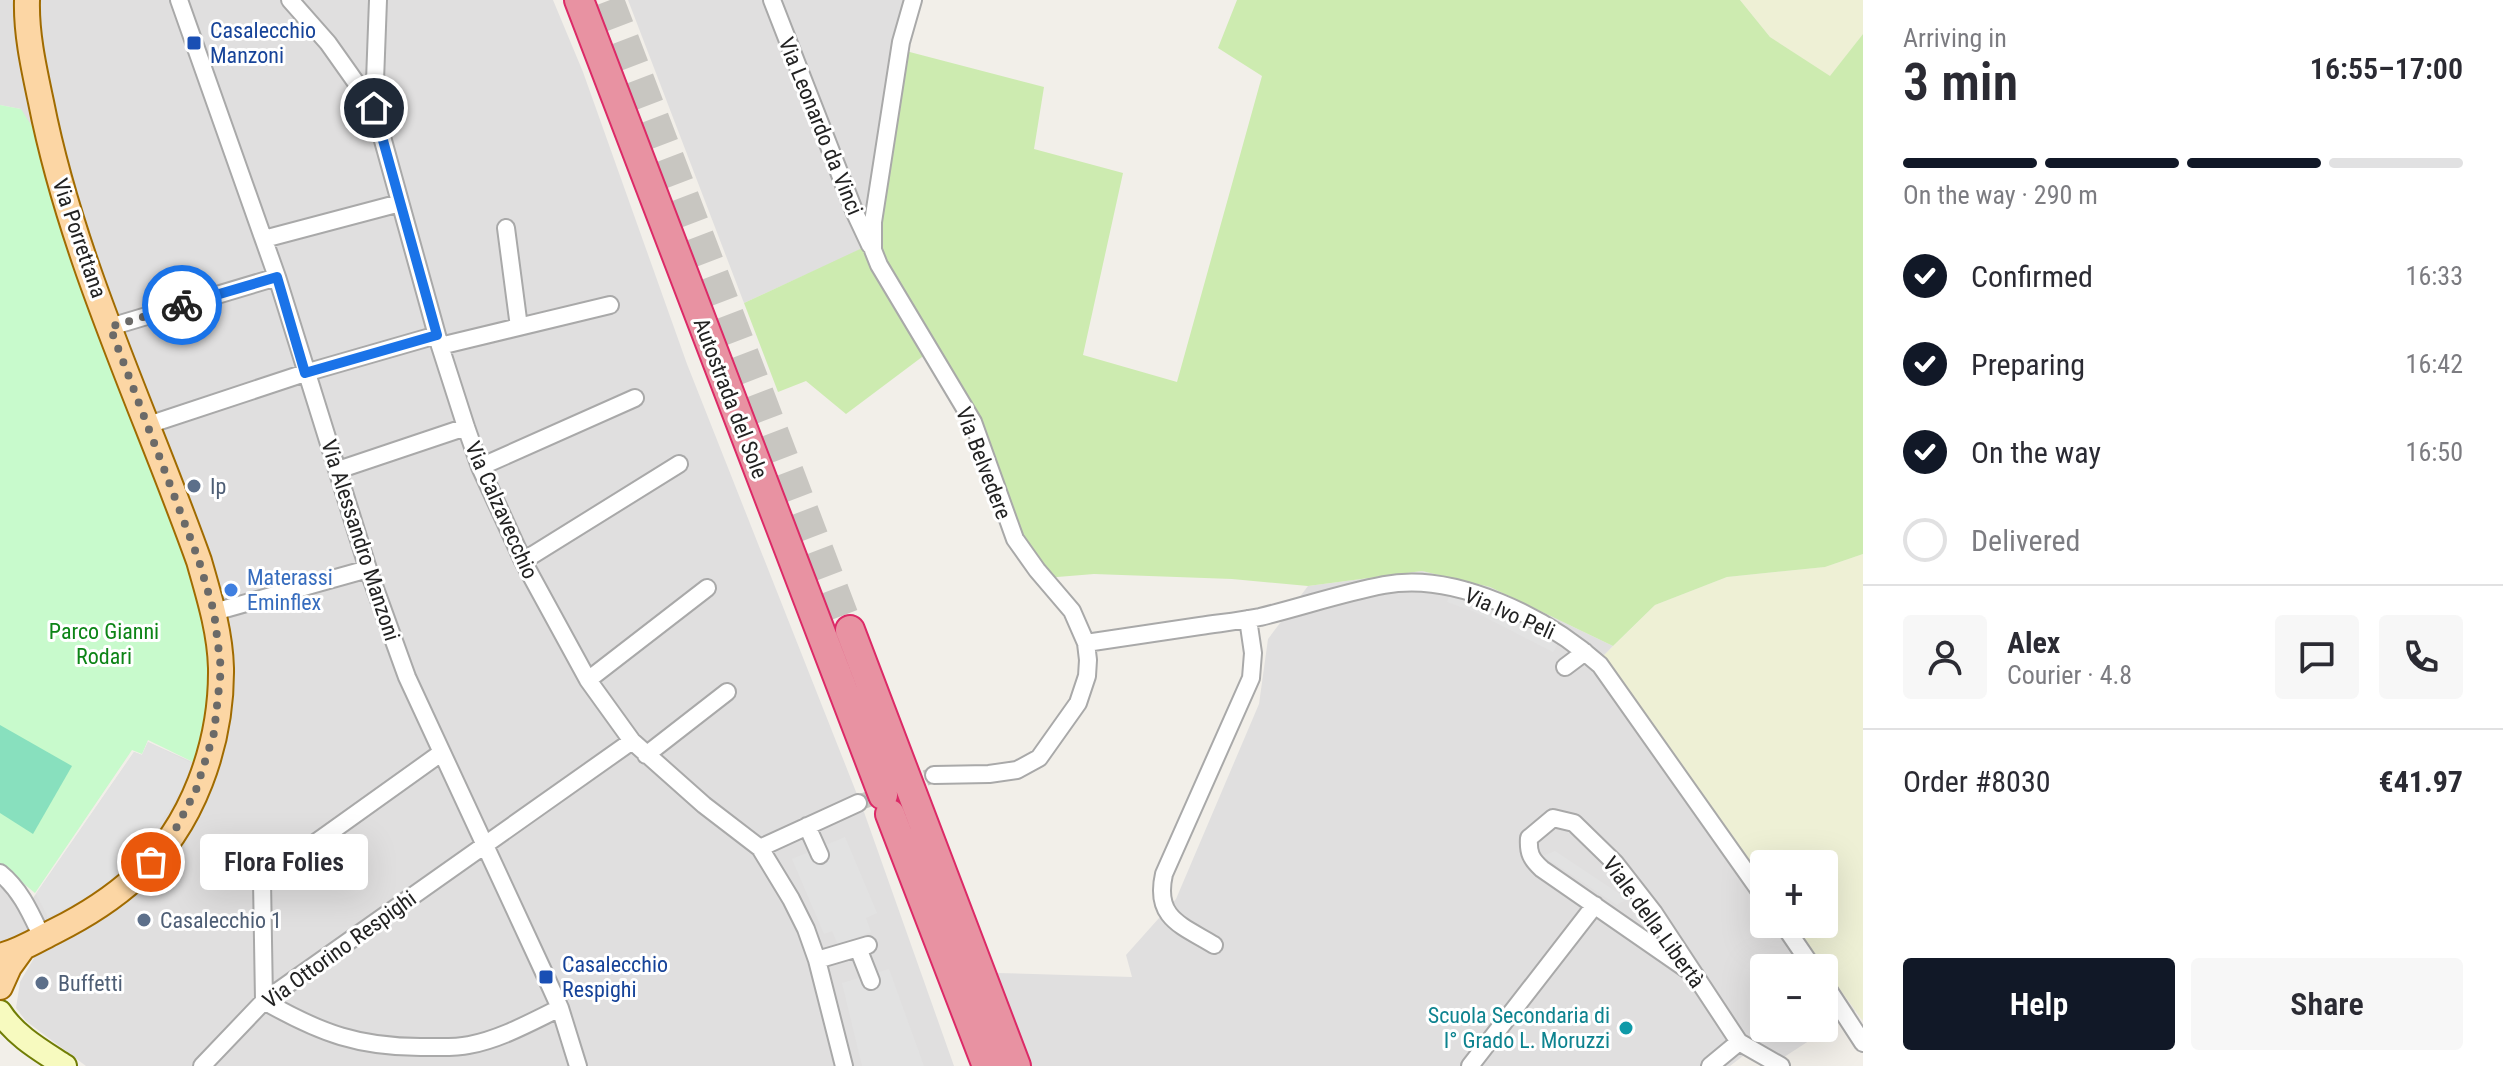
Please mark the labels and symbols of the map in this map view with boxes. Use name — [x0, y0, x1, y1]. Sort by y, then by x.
place label: Casalecchio Manzoni — [210, 18, 316, 68]
marker: Casalecchio Manzoni — [185, 34, 203, 52]
street label: Via Leonardo da Vinci — [774, 34, 868, 219]
pin — [340, 74, 408, 142]
street label: Via Porrettana — [47, 175, 112, 301]
courier — [142, 265, 222, 345]
street label: Autostrada del Sole — [688, 315, 773, 482]
street label: Via Belvedere — [951, 404, 1016, 523]
street label: Via Alessandro Manzoni — [316, 437, 405, 644]
street label: Via Calzavecchio — [460, 438, 543, 583]
place label: Ip — [210, 474, 226, 499]
marker: Ip — [185, 477, 203, 495]
place label: Materassi Eminflex — [247, 565, 333, 615]
marker: Materassi Eminflex — [222, 581, 240, 599]
street label: Via Ivo Peli — [1461, 582, 1559, 644]
park label: Parco Gianni Rodari — [49, 619, 159, 669]
pin — [117, 828, 185, 896]
callout: Flora Folies — [199, 834, 367, 890]
street label: Viale della Libertà — [1598, 852, 1710, 993]
street label: Via Ottorino Respighi — [258, 886, 421, 1013]
place label: Casalecchio 1 — [160, 908, 282, 933]
marker: Casalecchio 1 — [135, 911, 153, 929]
place label: Casalecchio Respighi — [562, 952, 668, 1002]
marker: Casalecchio Respighi — [537, 968, 555, 986]
place label: Buffetti — [58, 971, 123, 996]
marker: Buffetti — [33, 974, 51, 992]
place label: Scuola Secondaria di I° Grado L. Moruzzi — [1428, 1003, 1610, 1053]
marker: Scuola Secondaria di I° Grado L. Moruzzi — [1617, 1019, 1635, 1037]

